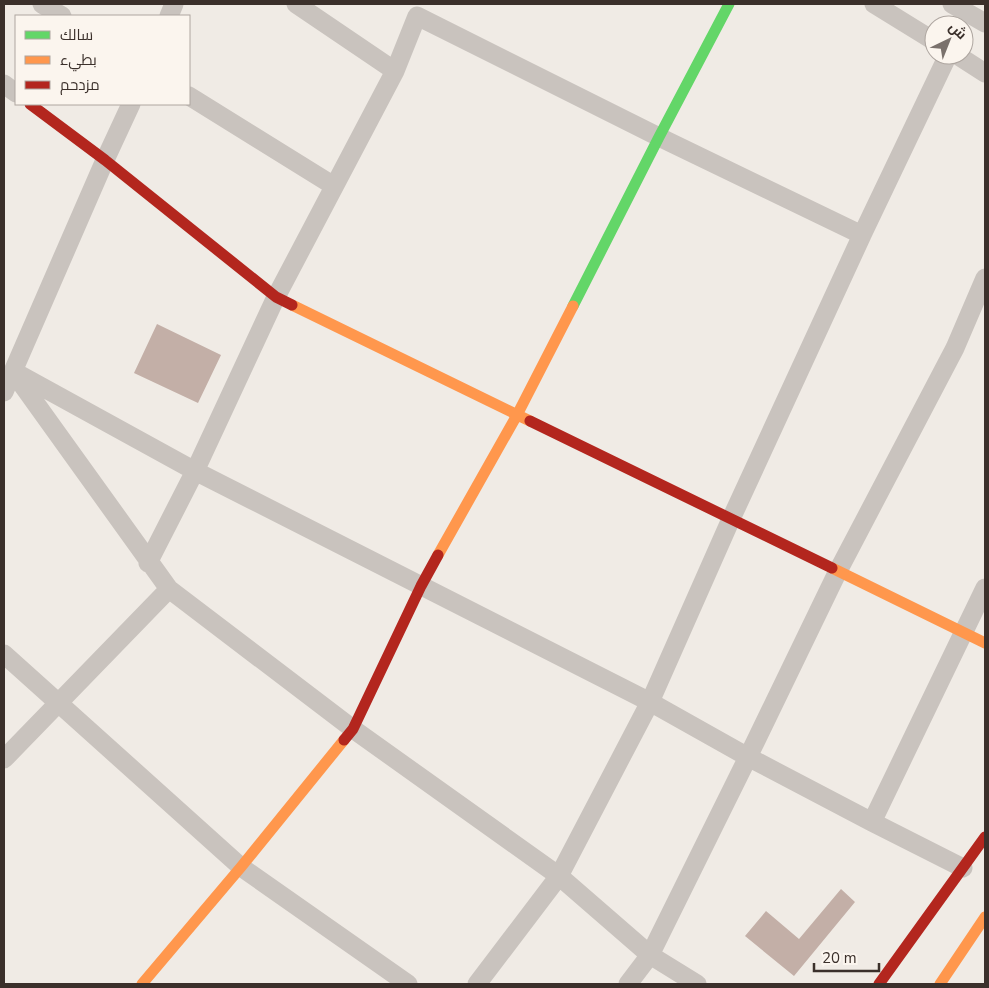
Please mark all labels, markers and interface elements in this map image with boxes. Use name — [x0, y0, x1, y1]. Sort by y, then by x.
legend — [15, 15, 190, 105]
north arrow — [924, 15, 974, 65]
text: ش — [944, 18, 971, 44]
text: سالك — [60, 25, 93, 45]
text: بطيء — [60, 50, 97, 72]
text: مزدحم — [60, 75, 100, 95]
scale bar — [814, 940, 879, 972]
text: 20 m — [822, 948, 857, 968]

